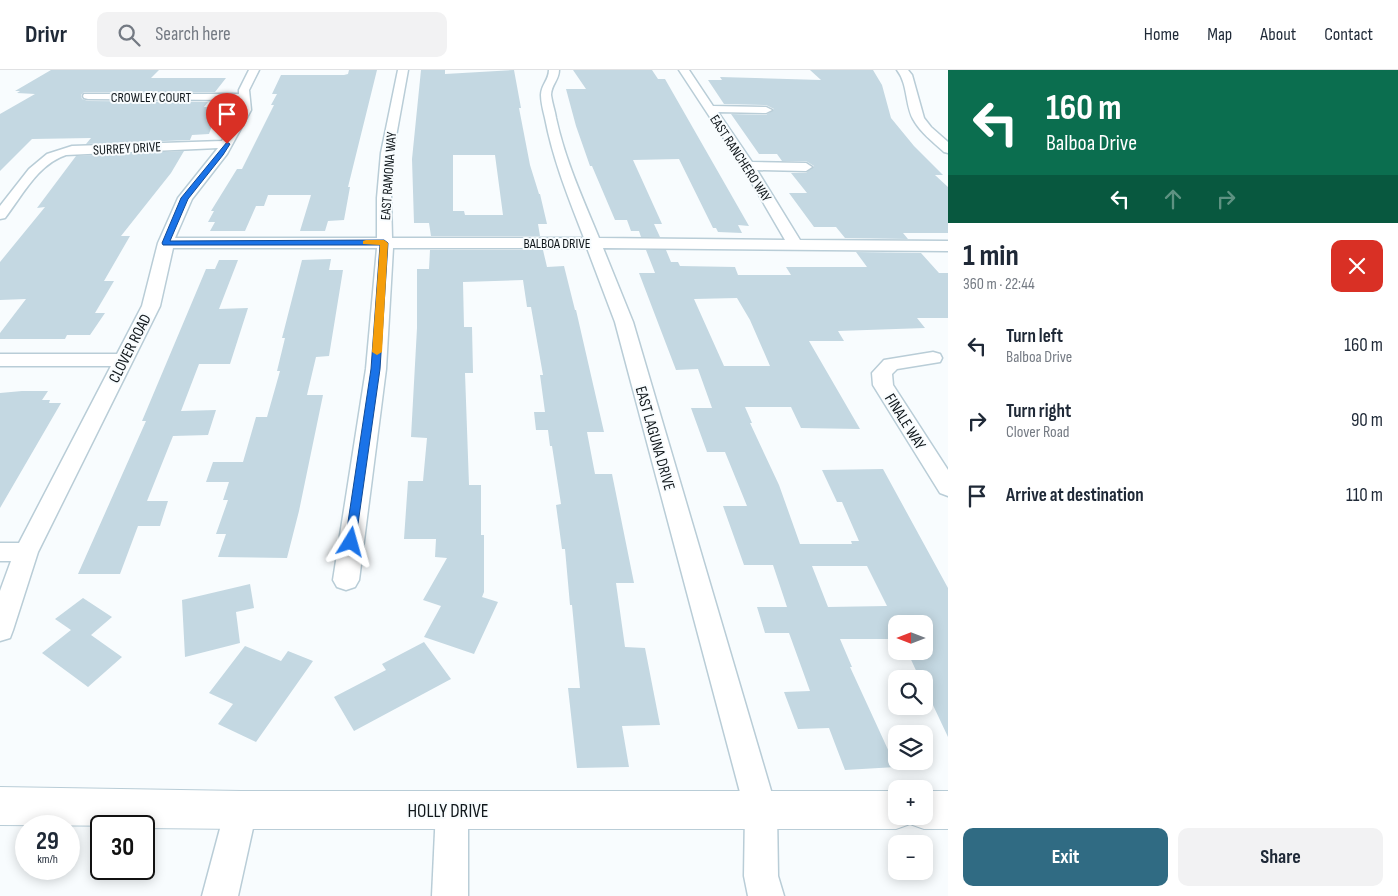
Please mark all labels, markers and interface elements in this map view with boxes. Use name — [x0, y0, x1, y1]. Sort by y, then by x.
search box — [97, 12, 447, 57]
text: Drivr — [25, 20, 67, 49]
icon: search — [115, 21, 143, 49]
text: Search here — [155, 23, 231, 46]
text: Home — [1144, 24, 1179, 45]
text: Map — [1207, 24, 1232, 45]
text: About — [1260, 24, 1296, 45]
text: Contact — [1324, 24, 1373, 45]
text: 160 m — [1046, 87, 1122, 130]
street label: CROWLEY COURT — [111, 89, 192, 106]
icon: left — [963, 90, 1028, 155]
pin — [206, 93, 248, 144]
icon: arrive — [213, 100, 241, 128]
street label: EAST RANCHERO WAY — [706, 112, 775, 205]
text: Balboa Drive — [1046, 130, 1137, 157]
street label: EAST RAMONA WAY — [377, 131, 400, 221]
street label: SURREY DRIVE — [93, 138, 162, 159]
icon: left — [1106, 185, 1134, 213]
icon: ahead — [1159, 185, 1187, 213]
icon: right — [1212, 185, 1240, 213]
street label: BALBOA DRIVE — [524, 235, 591, 252]
text: 1 min — [963, 238, 1019, 274]
button: close — [1331, 240, 1383, 292]
text: 360 m · 22:44 — [963, 275, 1035, 294]
street label: CLOVER ROAD — [105, 311, 156, 386]
text: Turn left — [1006, 325, 1063, 348]
icon: left — [963, 332, 991, 360]
text: 160 m — [1344, 334, 1383, 357]
text: Balboa Drive — [1006, 348, 1072, 367]
street label: EAST LAGUNA DRIVE — [631, 384, 679, 493]
street label: FINALE WAY — [880, 390, 930, 454]
text: Turn right — [1006, 400, 1071, 423]
icon: right — [963, 407, 991, 435]
text: 90 m — [1351, 409, 1383, 432]
text: Clover Road — [1006, 423, 1070, 442]
icon: arrive — [963, 482, 991, 510]
text: Arrive at destination — [1006, 484, 1144, 507]
text: 110 m — [1346, 484, 1383, 507]
position arrow — [324, 515, 376, 567]
north arrow — [888, 615, 932, 660]
map controls — [888, 615, 933, 880]
button: search — [888, 670, 933, 715]
button: layers — [888, 725, 933, 770]
button: + — [888, 780, 933, 825]
street label: HOLLY DRIVE — [407, 800, 489, 823]
speed limit sign: 30 — [90, 815, 155, 880]
text: 29 — [36, 826, 59, 857]
button: Exit — [963, 828, 1168, 886]
button: Share — [1178, 828, 1383, 886]
button: − — [888, 835, 933, 880]
text: km/h — [37, 852, 58, 867]

